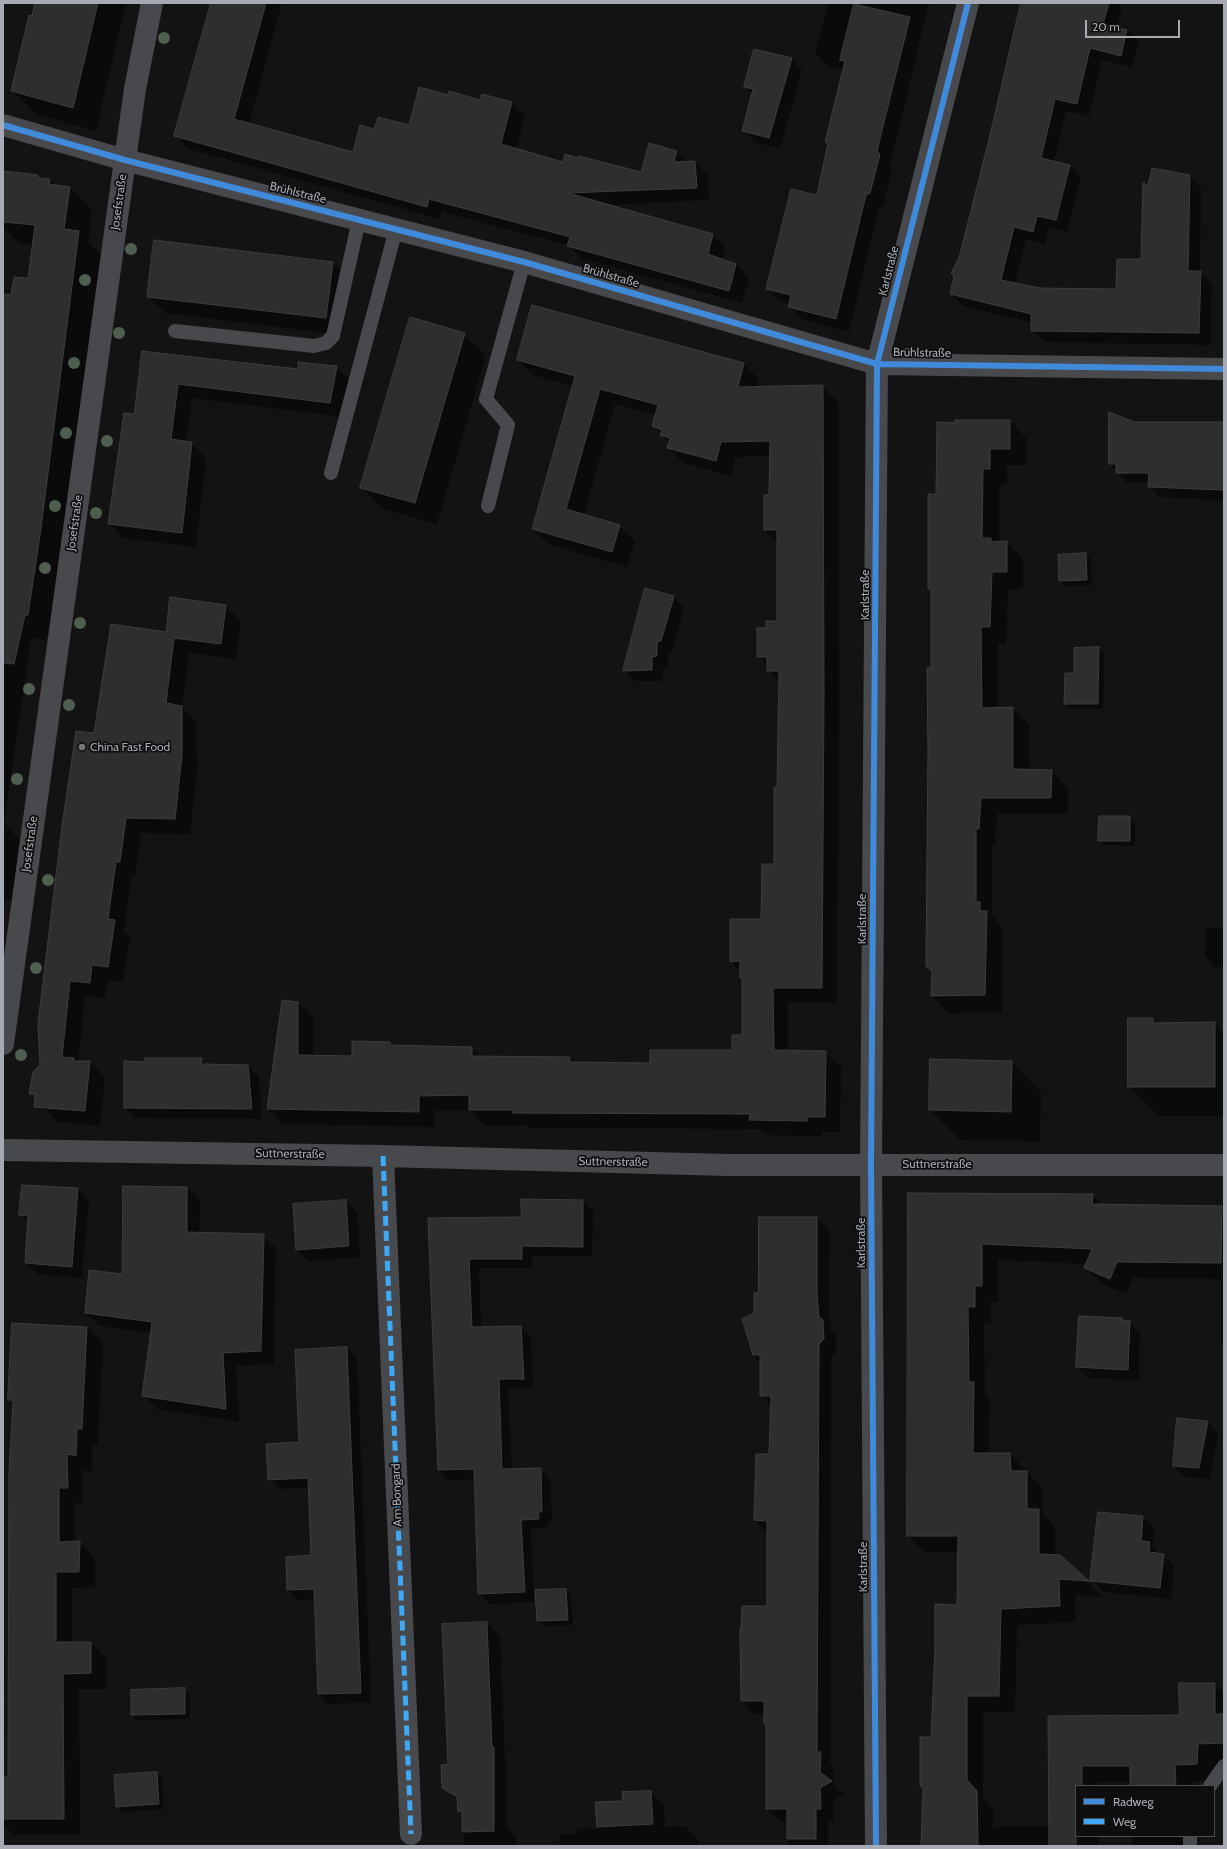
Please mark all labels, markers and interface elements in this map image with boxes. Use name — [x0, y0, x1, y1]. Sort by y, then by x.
scale bar — [1087, 12, 1182, 38]
text: 20 m — [1092, 19, 1120, 34]
street label: Josefstraße — [108, 173, 130, 231]
street label: Brühlstraße — [268, 179, 328, 207]
street label: Karlstraße — [876, 245, 902, 297]
street label: Brühlstraße — [581, 261, 641, 291]
street label: Brühlstraße — [893, 345, 951, 361]
street label: Josefstraße — [64, 494, 86, 552]
street label: Karlstraße — [858, 570, 872, 620]
place label: China Fast Food — [90, 740, 170, 754]
marker: China Fast Food — [77, 742, 87, 752]
street label: Josefstraße — [19, 815, 41, 873]
street label: Karlstraße — [855, 894, 869, 944]
street label: Suttnerstraße — [255, 1146, 325, 1162]
street label: Suttnerstraße — [578, 1154, 648, 1170]
street label: Suttnerstraße — [902, 1157, 972, 1171]
street label: Karlstraße — [854, 1218, 868, 1268]
street label: Am Bongard — [389, 1463, 405, 1527]
street label: Karlstraße — [856, 1542, 870, 1592]
legend — [1075, 1785, 1215, 1837]
text: Radweg — [1113, 1794, 1153, 1809]
text: Weg — [1113, 1814, 1136, 1829]

